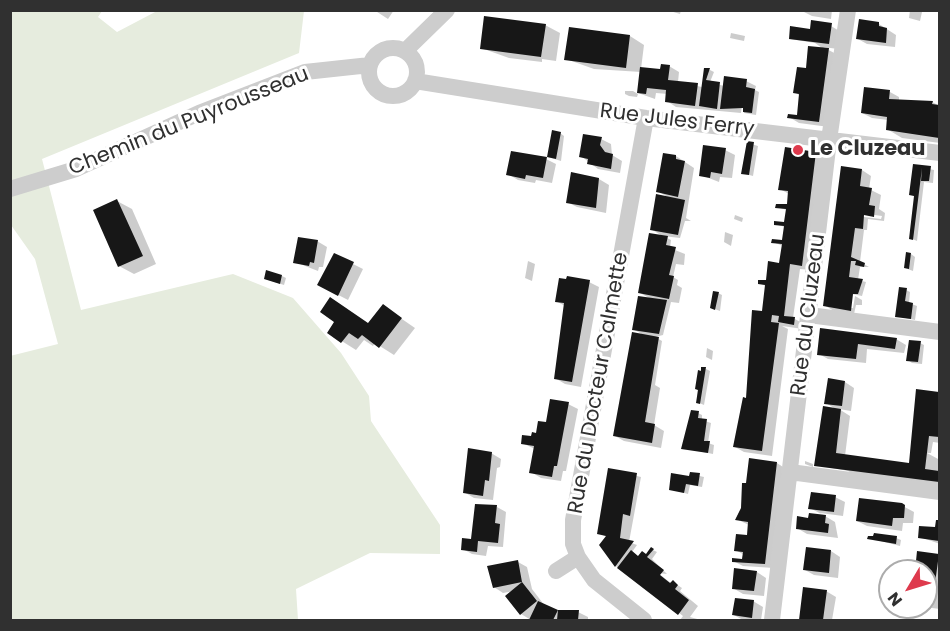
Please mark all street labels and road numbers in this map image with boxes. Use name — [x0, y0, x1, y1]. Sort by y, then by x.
street label: Chemin du Puyrousseau — [65, 62, 313, 182]
street label: Rue Jules Ferry — [598, 99, 756, 143]
street label: Rue du Cluzeau — [787, 233, 831, 397]
street label: Rue du Docteur Calmette — [564, 250, 634, 516]

